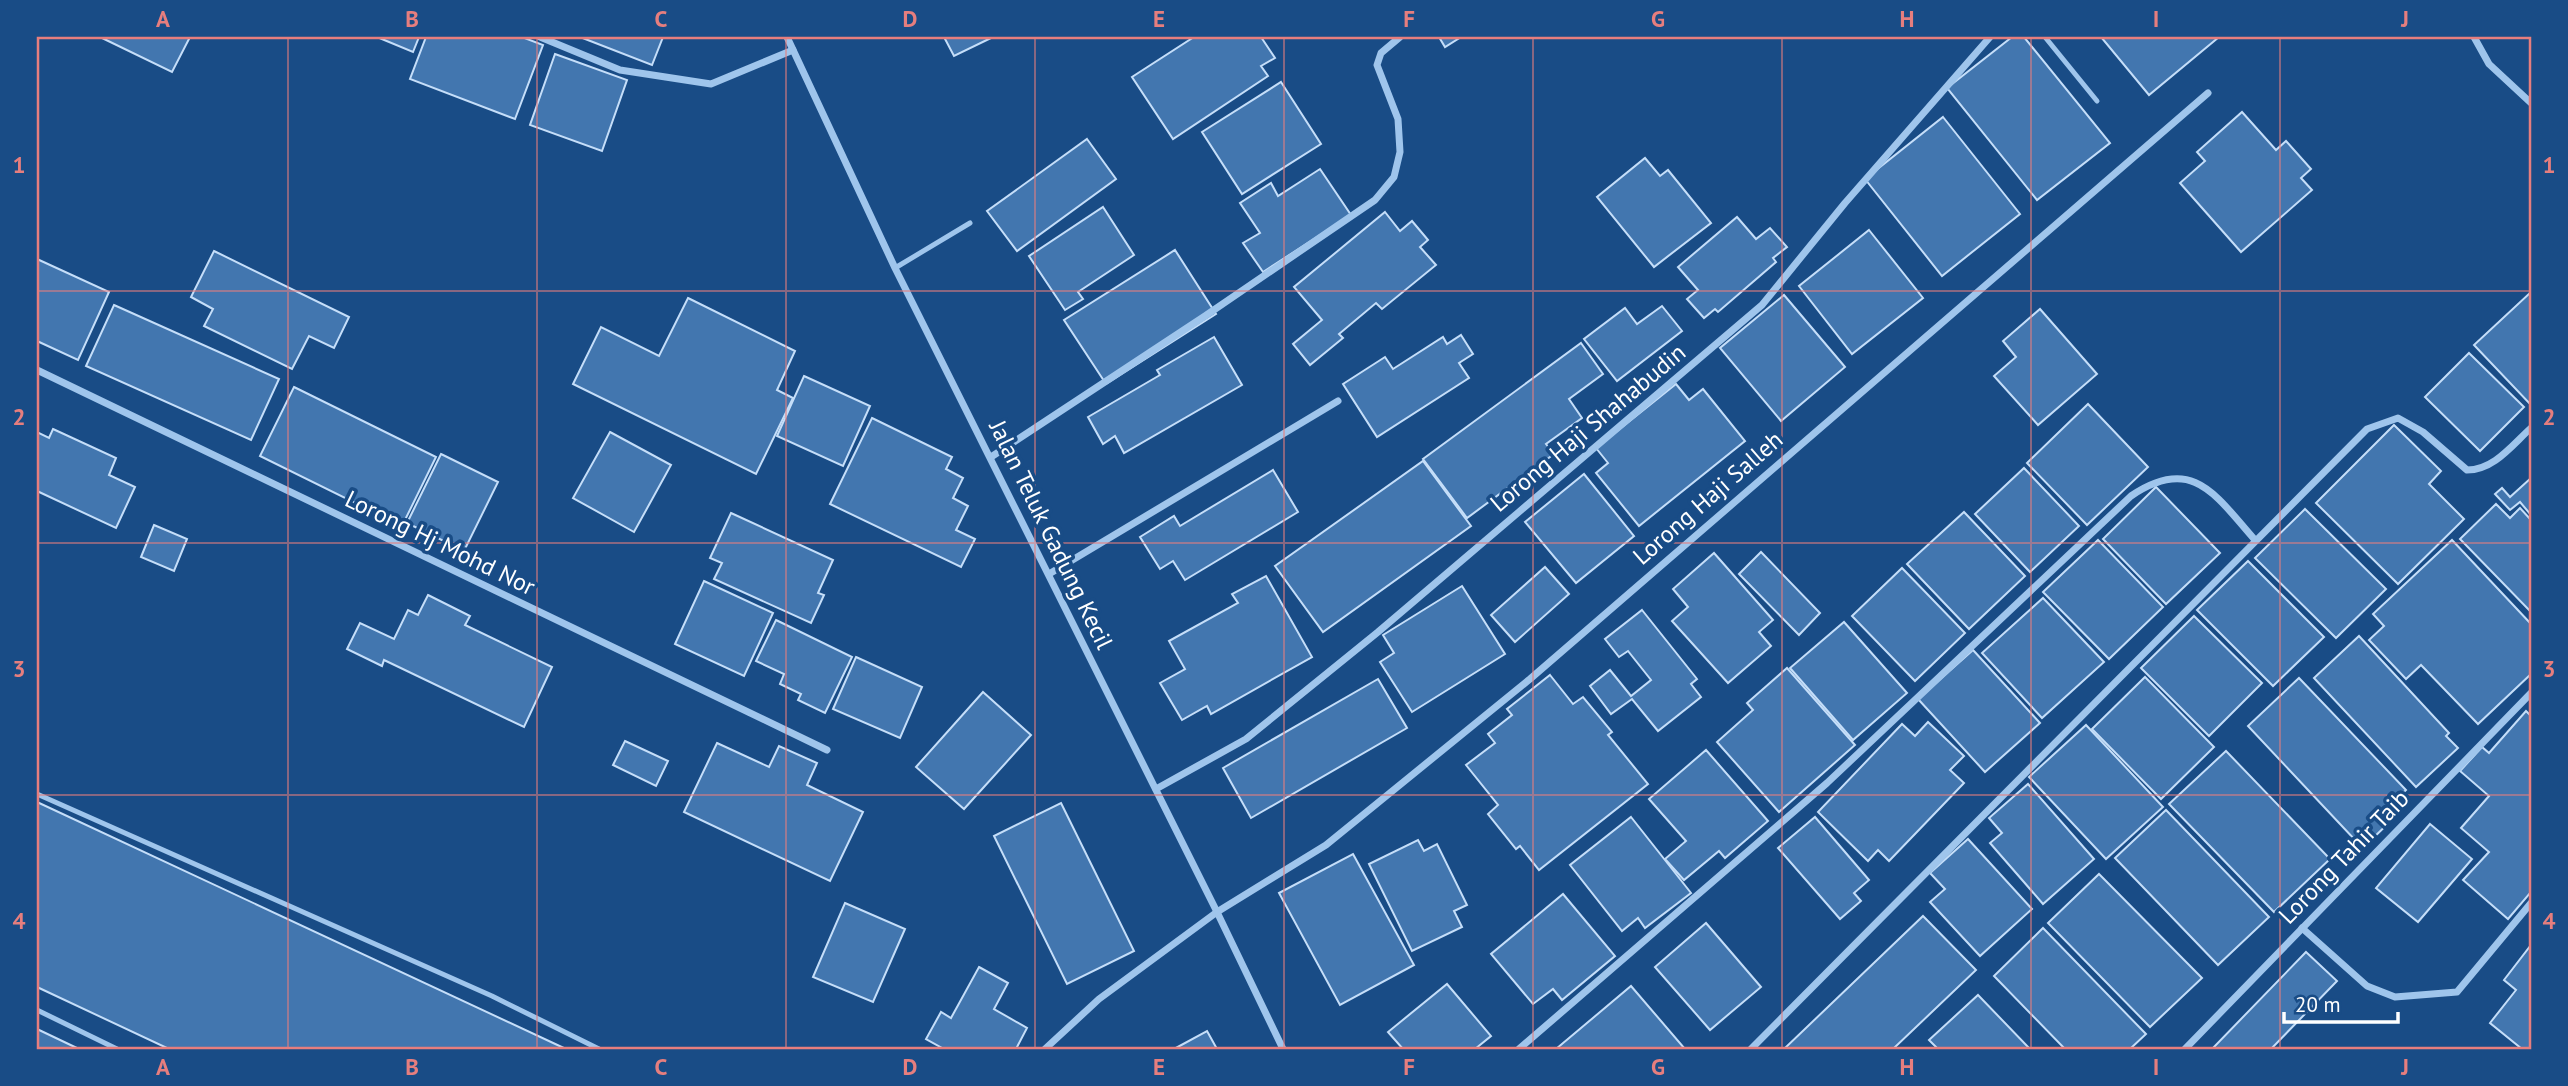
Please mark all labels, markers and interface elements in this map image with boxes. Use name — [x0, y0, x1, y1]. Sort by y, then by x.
text: A — [156, 4, 170, 33]
text: B — [405, 4, 419, 33]
text: C — [655, 4, 668, 33]
text: D — [903, 4, 917, 33]
text: E — [1153, 4, 1165, 33]
text: F — [1403, 4, 1415, 33]
text: G — [1651, 4, 1665, 33]
text: H — [1900, 4, 1914, 33]
text: I — [2153, 4, 2159, 33]
text: J — [2400, 4, 2409, 33]
text: 1 — [12, 150, 26, 179]
text: 1 — [2542, 150, 2556, 179]
street label: Lorong Haji Shahabudin — [1484, 337, 1692, 518]
text: 2 — [12, 402, 26, 431]
text: 2 — [2542, 402, 2556, 431]
street label: Jalan Teluk Gadung Kecil — [982, 414, 1120, 654]
street label: Lorong Haji Salleh — [1626, 424, 1789, 571]
street label: Lorong Hj Mohd Nor — [340, 483, 540, 602]
text: 3 — [12, 654, 26, 683]
text: 3 — [2542, 654, 2556, 683]
street label: Lorong Tahir Taib — [2272, 783, 2415, 930]
text: 4 — [12, 906, 26, 935]
text: 4 — [2542, 906, 2556, 935]
scale bar — [2284, 981, 2398, 1025]
text: 20 m — [2295, 991, 2341, 1018]
text: A — [156, 1052, 170, 1081]
text: B — [405, 1052, 419, 1081]
text: C — [655, 1052, 668, 1081]
text: D — [903, 1052, 917, 1081]
text: E — [1153, 1052, 1165, 1081]
text: F — [1403, 1052, 1415, 1081]
text: G — [1651, 1052, 1665, 1081]
text: H — [1900, 1052, 1914, 1081]
text: I — [2153, 1052, 2159, 1081]
text: J — [2400, 1052, 2409, 1081]

